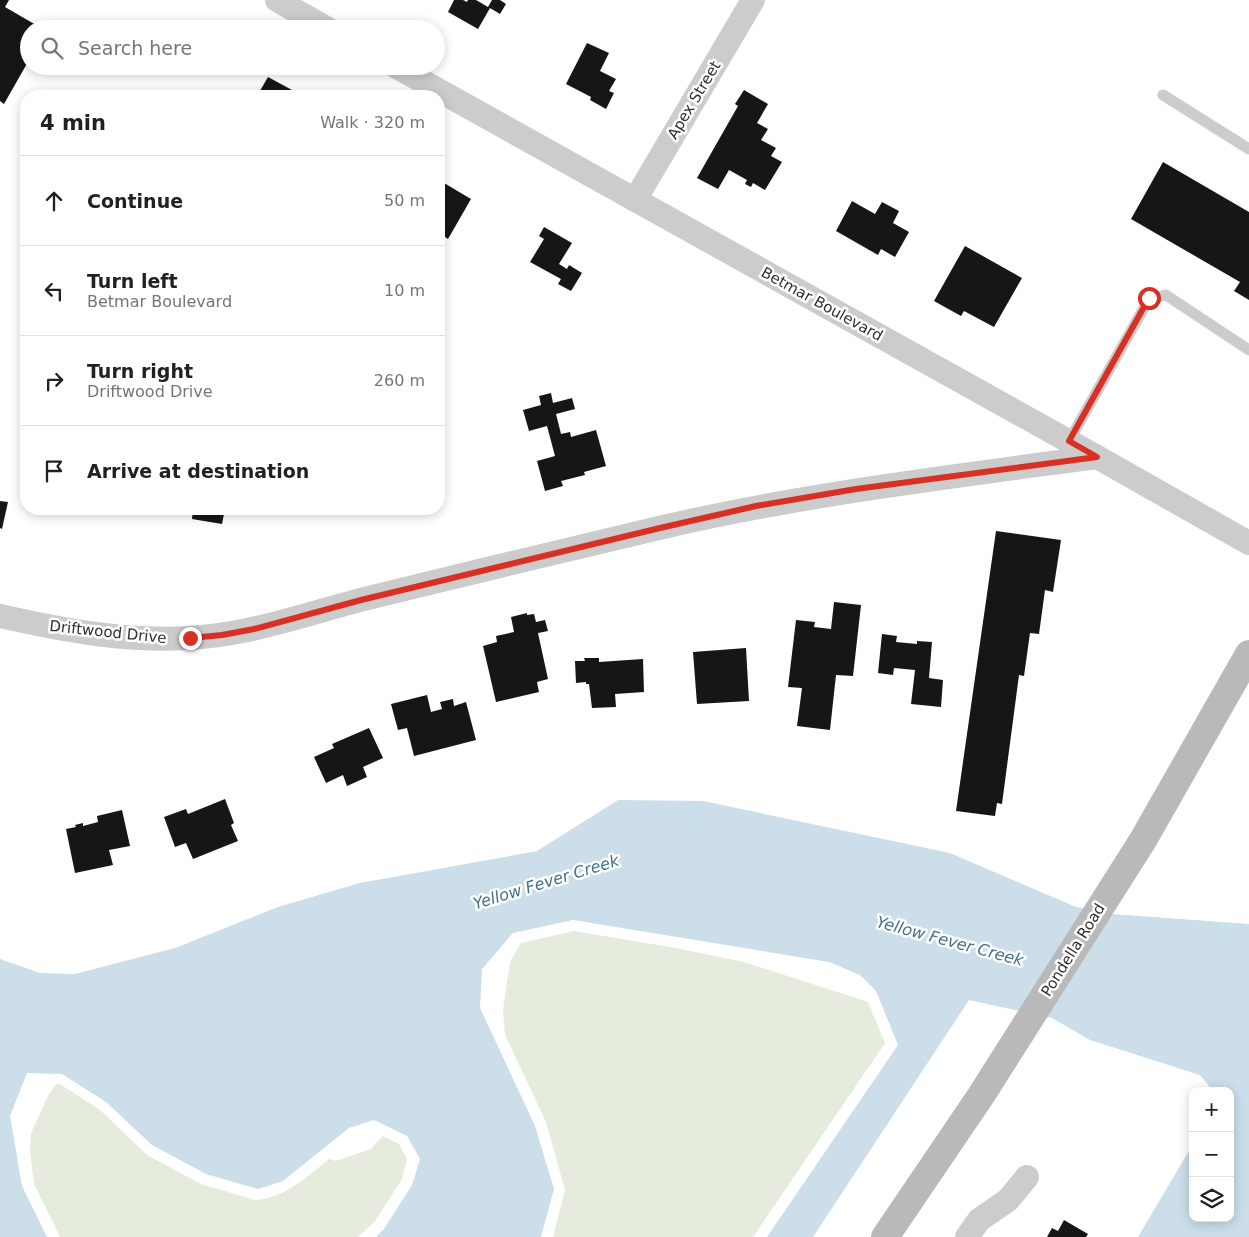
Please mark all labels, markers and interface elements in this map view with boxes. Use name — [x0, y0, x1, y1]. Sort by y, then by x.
search box — [20, 20, 445, 75]
icon: search — [38, 34, 66, 62]
text: Search here — [78, 37, 192, 59]
street label: Apex Street — [664, 58, 724, 142]
text: 4 min — [40, 111, 106, 135]
text: Walk · 320 m — [320, 113, 425, 132]
icon: ahead — [40, 187, 68, 215]
text: Continue — [87, 190, 183, 212]
text: 50 m — [384, 191, 425, 210]
street label: Betmar Boulevard — [758, 263, 886, 345]
text: Turn left — [87, 270, 178, 292]
icon: left — [40, 277, 68, 305]
text: 10 m — [384, 281, 425, 300]
route start — [1138, 287, 1161, 310]
text: Betmar Boulevard — [87, 292, 232, 311]
text: Turn right — [87, 360, 193, 382]
icon: right — [40, 367, 68, 395]
text: 260 m — [374, 371, 425, 390]
text: Driftwood Drive — [87, 382, 213, 401]
icon: arrive — [40, 457, 68, 485]
text: Arrive at destination — [87, 460, 309, 482]
street label: Driftwood Drive — [49, 617, 167, 647]
route end — [179, 627, 202, 650]
water label: Yellow Fever Creek — [471, 851, 622, 913]
street label: Pondella Road — [1037, 900, 1109, 1000]
water label: Yellow Fever Creek — [874, 912, 1026, 970]
map controls — [1189, 1087, 1234, 1222]
button: + — [1189, 1087, 1234, 1132]
button: − — [1189, 1132, 1234, 1177]
button: layers — [1189, 1177, 1234, 1222]

